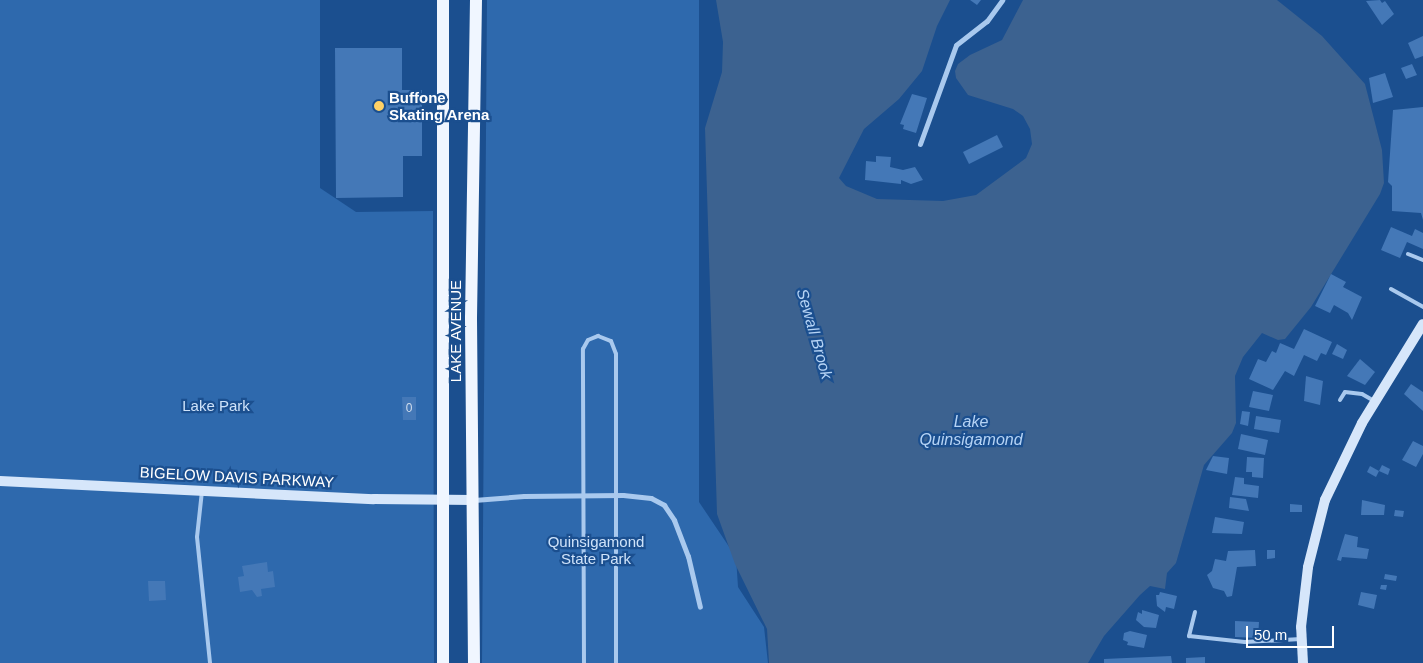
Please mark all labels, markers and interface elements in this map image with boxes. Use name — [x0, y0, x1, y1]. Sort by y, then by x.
place label: Buffone Skating Arena — [389, 88, 490, 123]
marker: Buffone Skating Arena — [373, 100, 385, 112]
street label: LAKE AVENUE — [447, 279, 465, 383]
water label: Sewall Brook — [792, 286, 836, 382]
park label: Lake Park — [182, 397, 250, 415]
house number: 0 — [406, 402, 412, 416]
water label: Lake Quinsigamond — [919, 412, 1023, 450]
street label: BIGELOW DAVIS PARKWAY — [139, 463, 335, 491]
park label: Quinsigamond State Park — [548, 532, 644, 567]
scale bar — [1248, 616, 1336, 648]
text: 50 m — [1254, 626, 1287, 643]

